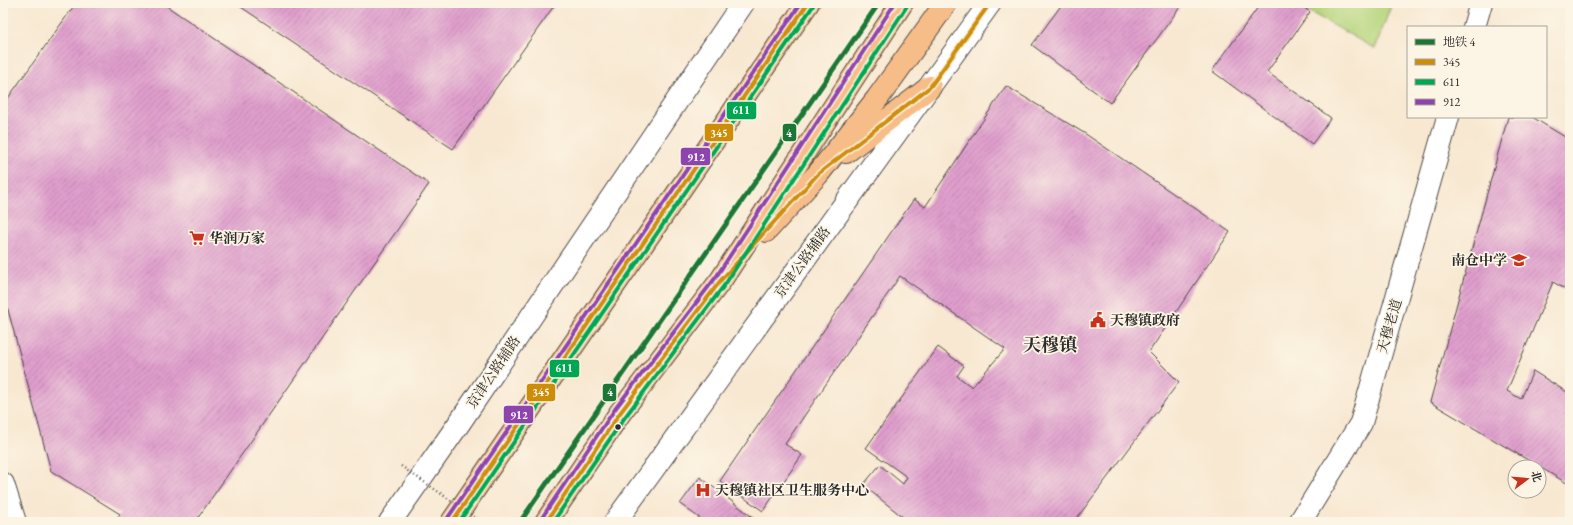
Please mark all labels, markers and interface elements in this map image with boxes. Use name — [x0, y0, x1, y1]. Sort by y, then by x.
legend — [1407, 26, 1547, 118]
text: 地铁 4 — [1443, 34, 1475, 50]
text: 345 — [1443, 54, 1461, 70]
text: 611 — [1443, 74, 1461, 90]
text: 912 — [1443, 94, 1461, 110]
line badge: 611 — [726, 101, 757, 120]
text: 611 — [732, 103, 750, 117]
line badge: 345 — [704, 123, 734, 142]
line badge: 4 — [782, 123, 797, 142]
text: 345 — [710, 126, 728, 140]
text: 4 — [786, 126, 792, 140]
line badge: 912 — [680, 147, 711, 166]
text: 912 — [687, 150, 705, 164]
street label: 京津公路辅路 — [770, 223, 834, 301]
supermarket icon: 华润万家 — [188, 229, 206, 247]
place label: 华润万家 — [209, 229, 265, 247]
place label: 南仓中学 — [1451, 251, 1507, 269]
school or university icon: 南仓中学 — [1510, 251, 1528, 269]
street label: 天穆老道 — [1373, 297, 1405, 355]
public building icon: 天穆镇政府 — [1089, 311, 1107, 329]
place label: 天穆镇政府 — [1110, 311, 1180, 329]
street label: 京津公路辅路 — [462, 332, 524, 412]
district label: 天穆镇 — [1023, 333, 1078, 356]
line badge: 611 — [549, 359, 580, 378]
text: 611 — [555, 361, 573, 375]
line badge: 345 — [526, 383, 556, 402]
line badge: 4 — [602, 383, 617, 402]
text: 345 — [532, 385, 550, 399]
text: 4 — [607, 385, 613, 399]
line badge: 912 — [503, 405, 534, 424]
text: 912 — [510, 408, 528, 422]
unlabelled marker — [613, 422, 623, 432]
north arrow — [1507, 459, 1547, 499]
text: 北 — [1528, 469, 1545, 483]
hospital icon: 天穆镇社区卫生服务中心 — [694, 481, 712, 499]
place label: 天穆镇社区卫生服务中心 — [715, 481, 869, 499]

